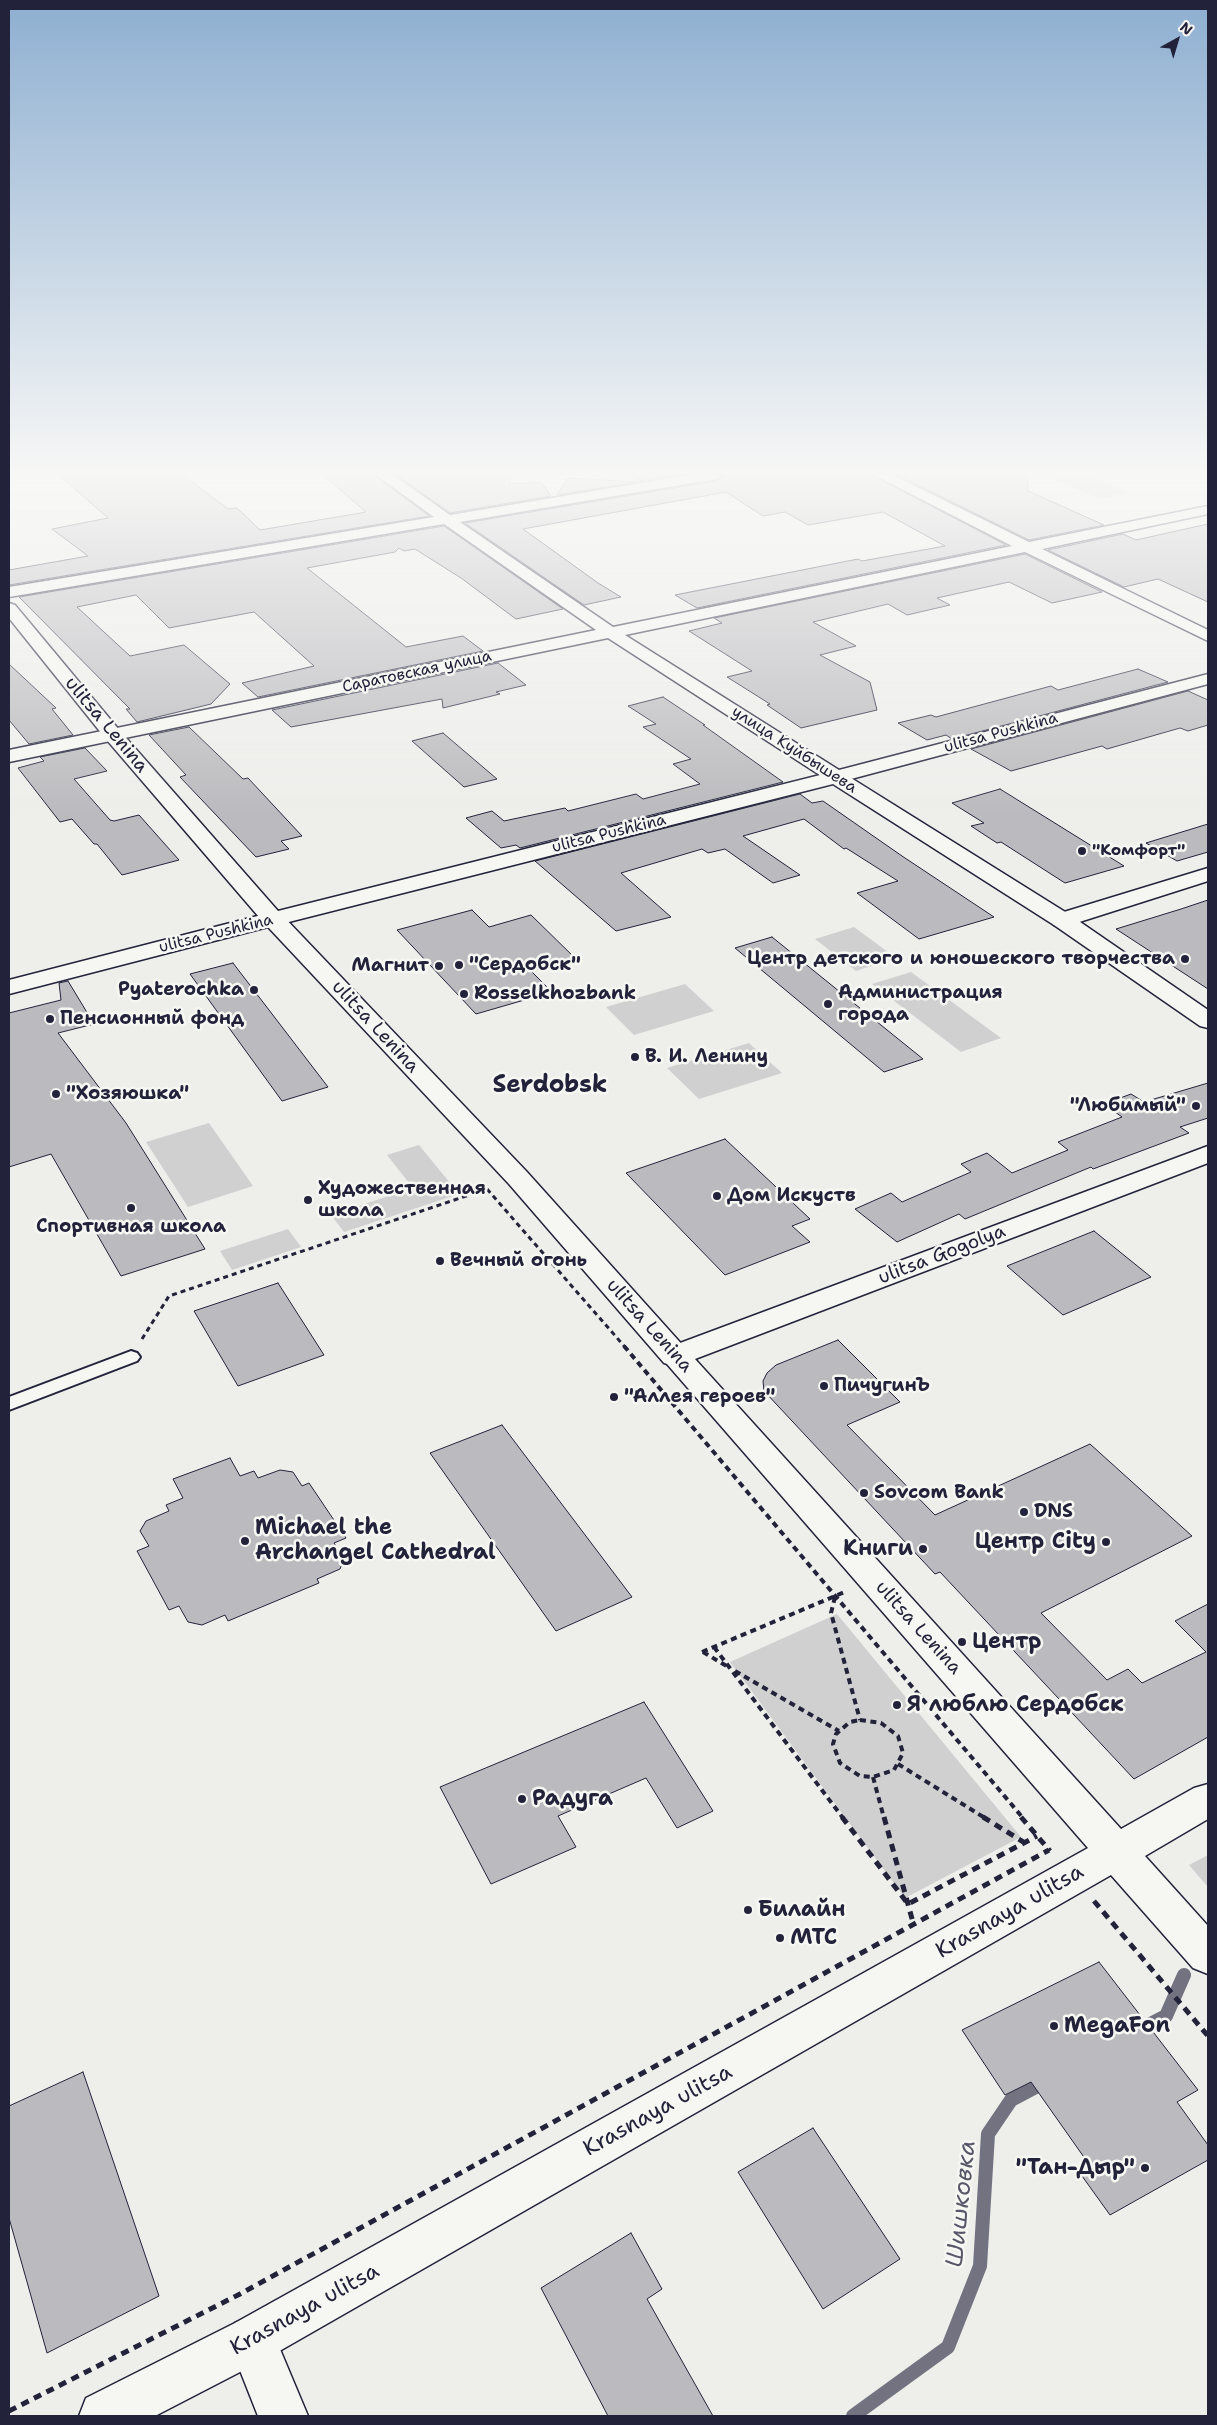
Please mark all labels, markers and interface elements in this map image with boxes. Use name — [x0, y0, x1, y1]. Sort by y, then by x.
north arrow — [1152, 15, 1202, 65]
text: N — [1176, 18, 1196, 39]
street label: Саратовская улица — [341, 647, 493, 697]
street label: ulitsa Lenina — [59, 672, 153, 778]
street label: улица Куйбышева — [728, 702, 860, 798]
street label: ulitsa Pushkina — [942, 709, 1060, 757]
street label: ulitsa Pushkina — [550, 811, 668, 857]
place label: "Комфорт" — [1092, 841, 1185, 861]
marker: "Комфорт" — [1076, 845, 1088, 857]
street label: ulitsa Pushkina — [157, 911, 275, 957]
place label: Центр детского и юношеского творчества — [747, 948, 1175, 970]
marker: Центр детского и юношеского творчества — [1179, 953, 1191, 965]
place label: "Сердобск" — [469, 954, 581, 976]
place label: Магнит — [351, 955, 429, 977]
marker: "Сердобск" — [453, 959, 465, 971]
marker: Магнит — [433, 960, 445, 972]
street label: ulitsa Lenina — [326, 976, 424, 1078]
place label: Pyaterochka — [118, 979, 244, 1001]
place label: Администрация города — [838, 982, 1003, 1026]
place label: Rosselkhozbank — [474, 983, 636, 1005]
marker: Pyaterochka — [248, 984, 260, 996]
marker: Rosselkhozbank — [458, 988, 470, 1000]
marker: Администрация города — [822, 998, 834, 1010]
place label: Пенсионный фонд — [60, 1008, 244, 1030]
marker: Пенсионный фонд — [44, 1013, 56, 1025]
place label: В. И. Ленину — [645, 1046, 768, 1068]
marker: В. И. Ленину — [629, 1051, 641, 1063]
district label: Serdobsk — [493, 1072, 607, 1100]
place label: "Хозяюшка" — [66, 1083, 189, 1105]
marker: "Хозяюшка" — [50, 1088, 62, 1100]
place label: "Любимый" — [1070, 1095, 1186, 1117]
marker: "Любимый" — [1190, 1100, 1202, 1112]
place label: Художественная школа — [318, 1178, 486, 1222]
place label: Дом Искуств — [727, 1185, 856, 1207]
marker: Дом Искуств — [711, 1190, 723, 1202]
marker: Художественная школа — [302, 1194, 314, 1206]
marker: Спортивная школа — [125, 1202, 137, 1214]
place label: Спортивная школа — [36, 1216, 226, 1238]
street label: ulitsa Gogolya — [875, 1220, 1009, 1290]
place label: Вечный огонь — [450, 1250, 587, 1272]
marker: Вечный огонь — [434, 1255, 446, 1267]
street label: ulitsa Lenina — [601, 1274, 697, 1378]
place label: ПичугинЪ — [834, 1375, 930, 1397]
marker: ПичугинЪ — [818, 1380, 830, 1392]
place label: "Аллея героев" — [624, 1386, 775, 1408]
marker: "Аллея героев" — [608, 1391, 620, 1403]
place label: Sovcom Bank — [874, 1482, 1004, 1504]
marker: Sovcom Bank — [858, 1487, 870, 1499]
place label: DNS — [1034, 1501, 1073, 1523]
marker: DNS — [1018, 1506, 1030, 1518]
place label: Michael the Archangel Cathedral — [255, 1515, 496, 1566]
place label: Центр City — [975, 1529, 1096, 1555]
marker: Michael the Archangel Cathedral — [239, 1535, 251, 1547]
place label: Книги — [843, 1536, 913, 1562]
marker: Центр City — [1100, 1536, 1112, 1548]
marker: Книги — [917, 1543, 929, 1555]
street label: ulitsa Lenina — [870, 1576, 966, 1680]
place label: Центр — [972, 1629, 1041, 1655]
marker: Центр — [956, 1636, 968, 1648]
place label: Я люблю Сердобск — [907, 1692, 1124, 1718]
marker: Я люблю Сердобск — [891, 1699, 903, 1711]
place label: Радуга — [532, 1786, 613, 1812]
marker: Радуга — [516, 1793, 528, 1805]
street label: Krasnaya ulitsa — [931, 1859, 1089, 1965]
place label: Билайн — [758, 1897, 845, 1923]
marker: Билайн — [742, 1904, 754, 1916]
place label: МТС — [790, 1925, 837, 1951]
marker: МТС — [774, 1932, 786, 1944]
place label: MegaFon — [1064, 2013, 1170, 2039]
marker: MegaFon — [1048, 2020, 1060, 2032]
street label: Krasnaya ulitsa — [579, 2059, 737, 2163]
water label: Шишковка — [941, 2139, 983, 2269]
place label: "Тан-Дыр" — [1016, 2155, 1135, 2181]
marker: "Тан-Дыр" — [1139, 2162, 1151, 2174]
street label: Krasnaya ulitsa — [226, 2258, 384, 2362]

